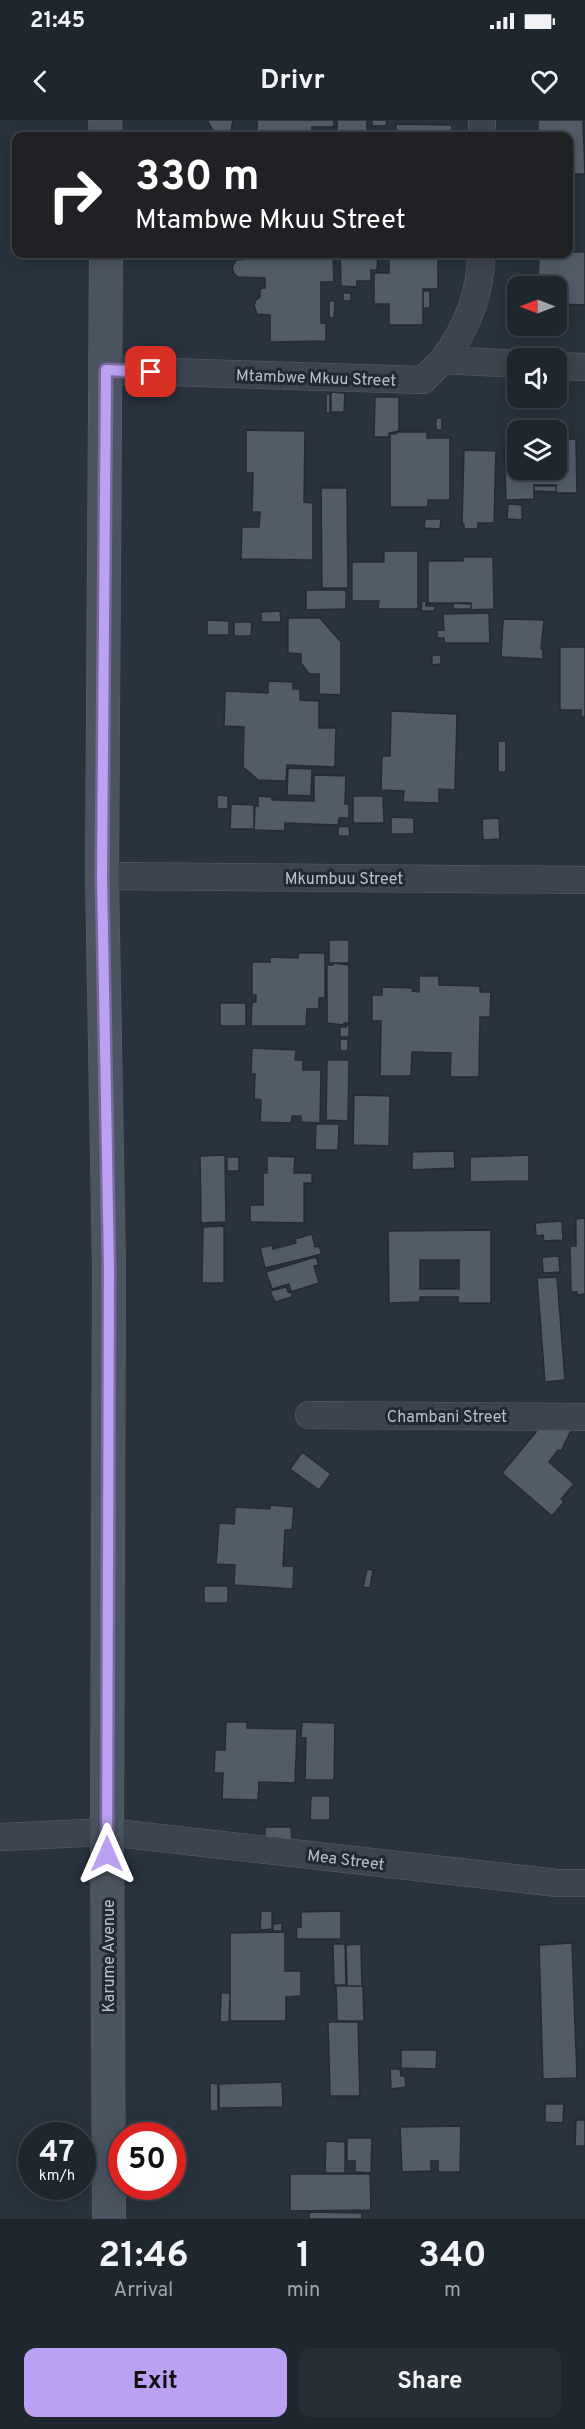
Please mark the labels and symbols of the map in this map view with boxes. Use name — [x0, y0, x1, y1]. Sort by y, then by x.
north arrow — [507, 276, 567, 336]
pin — [125, 346, 176, 397]
street label: Mtambwe Mkuu Street — [235, 366, 396, 392]
street label: Mkumbuu Street — [285, 870, 403, 890]
street label: Chambani Street — [387, 1408, 507, 1428]
position arrow — [75, 1822, 139, 1886]
street label: Mea Street — [306, 1846, 386, 1876]
street label: Karume Avenue — [100, 1899, 120, 2013]
speed limit sign: 50 — [108, 2122, 186, 2200]

